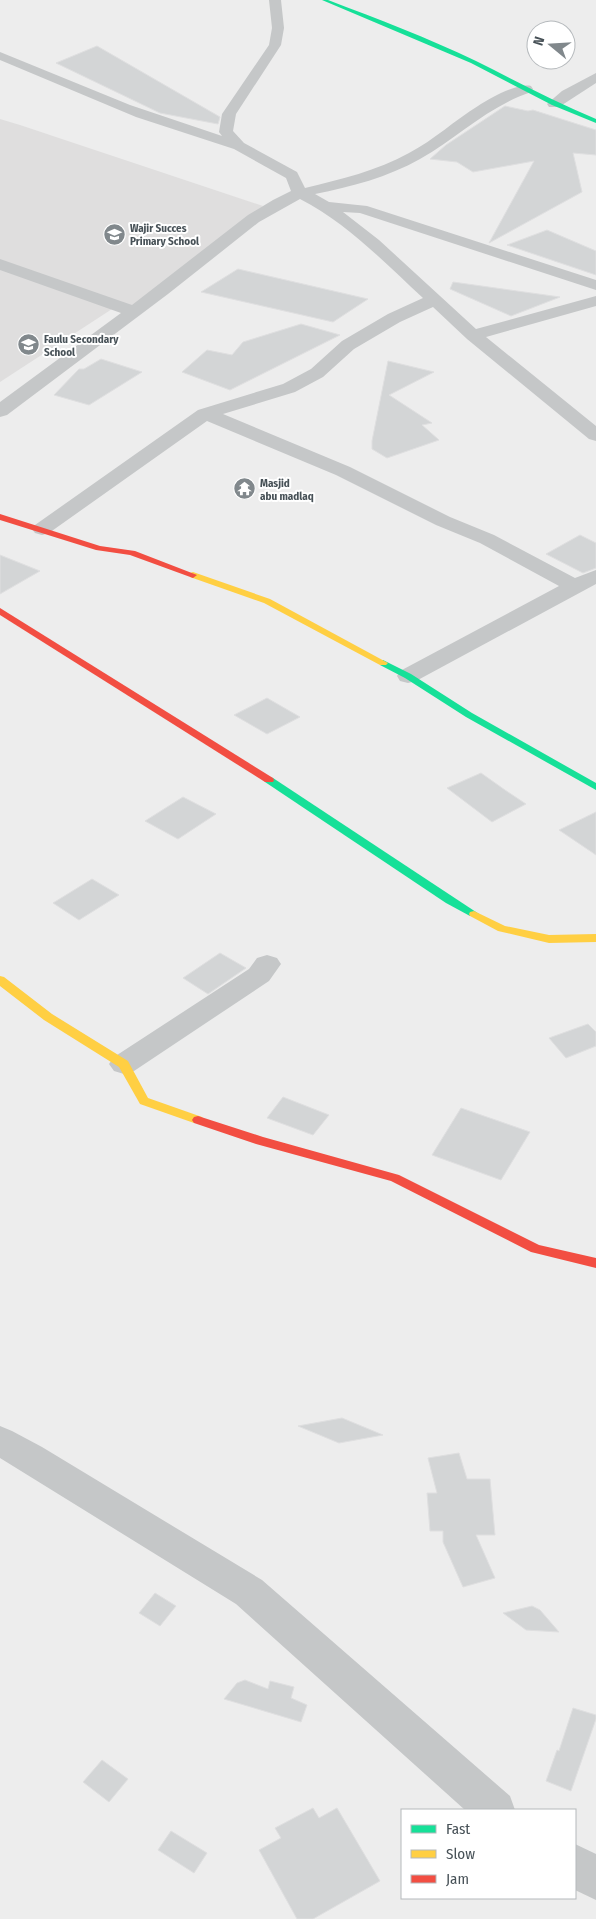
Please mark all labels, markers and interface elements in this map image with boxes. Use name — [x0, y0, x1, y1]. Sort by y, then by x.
north arrow — [526, 20, 576, 70]
text: N — [530, 35, 548, 48]
school or university icon: Wajir Succes Primary School — [102, 222, 126, 246]
place label: Wajir Succes Primary School — [130, 222, 200, 248]
school or university icon: Faulu Secondary School — [16, 333, 40, 357]
place label: Faulu Secondary School — [44, 333, 119, 359]
temple icon: Masjid abu madlaq — [232, 477, 256, 501]
place label: Masjid abu madlaq — [260, 477, 314, 503]
legend — [401, 1809, 576, 1899]
text: Fast — [446, 1820, 470, 1838]
text: Slow — [446, 1845, 475, 1863]
text: Jam — [446, 1870, 469, 1888]

